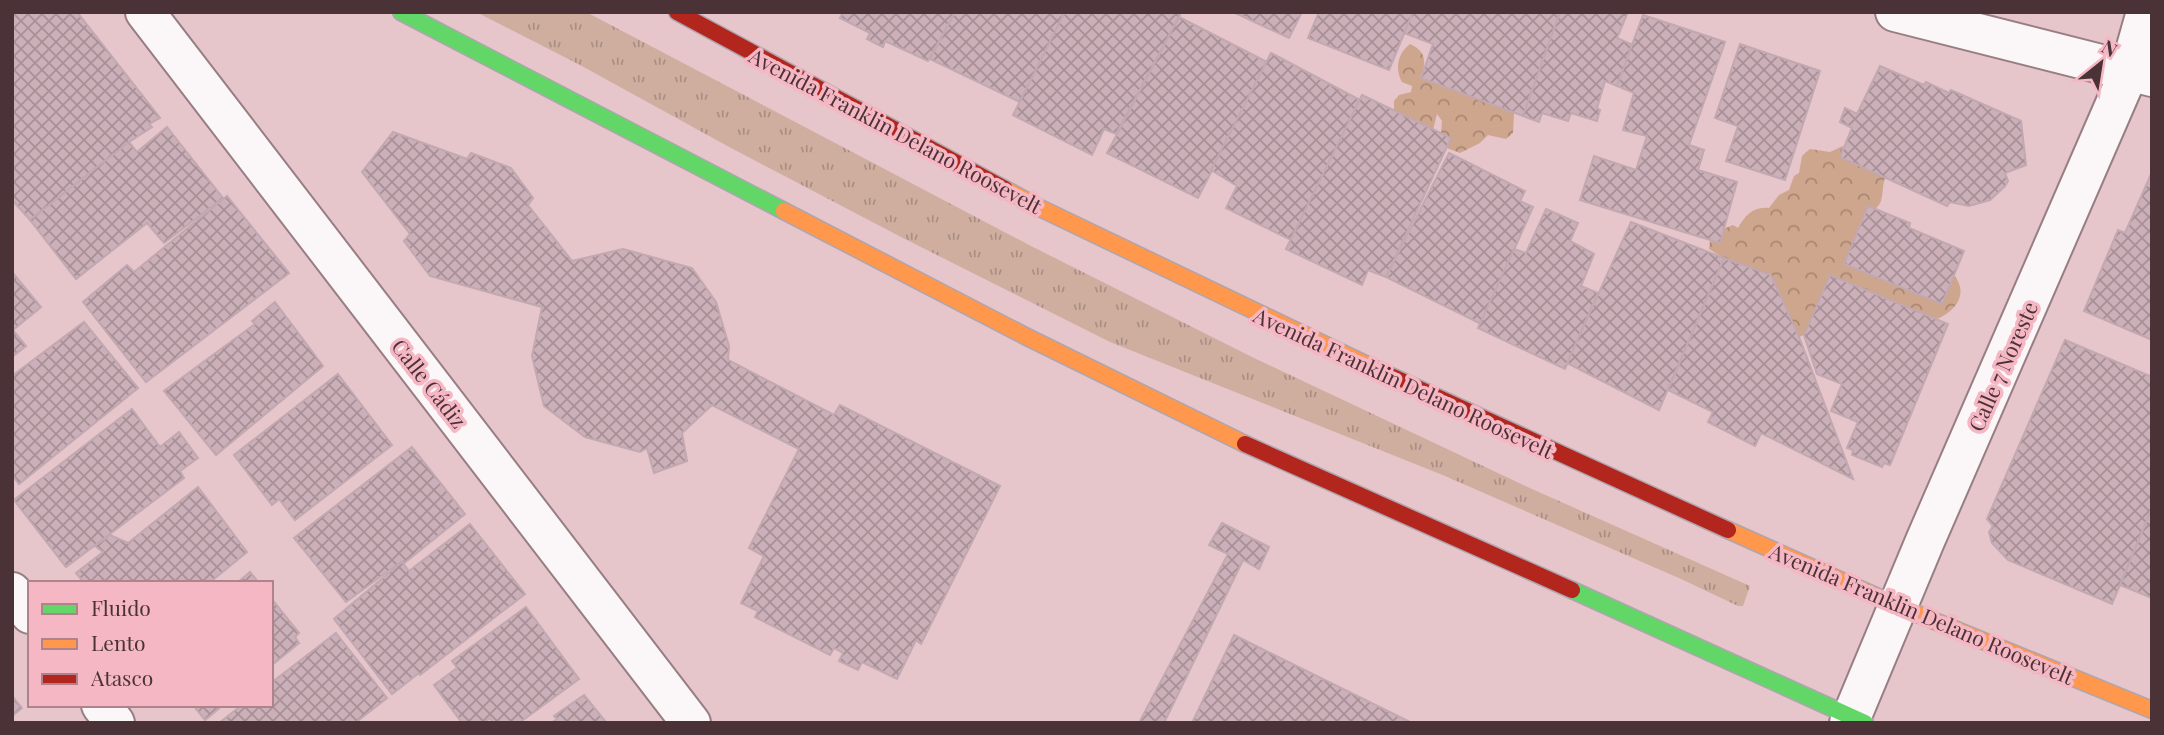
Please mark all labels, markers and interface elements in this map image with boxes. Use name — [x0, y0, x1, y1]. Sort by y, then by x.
north arrow — [2066, 28, 2136, 98]
text: N — [2098, 33, 2123, 62]
street label: Avenida Franklin Delano Roosevelt — [744, 40, 1048, 220]
street label: Calle 7 Noreste — [1961, 297, 2043, 435]
street label: Avenida Franklin Delano Roosevelt — [1249, 300, 1559, 464]
street label: Calle Cádiz — [386, 333, 474, 433]
street label: Avenida Franklin Delano Roosevelt — [1765, 536, 2079, 690]
legend — [28, 581, 273, 707]
text: Fluido — [91, 593, 151, 621]
text: Lento — [91, 628, 145, 656]
text: Atasco — [90, 663, 153, 691]

